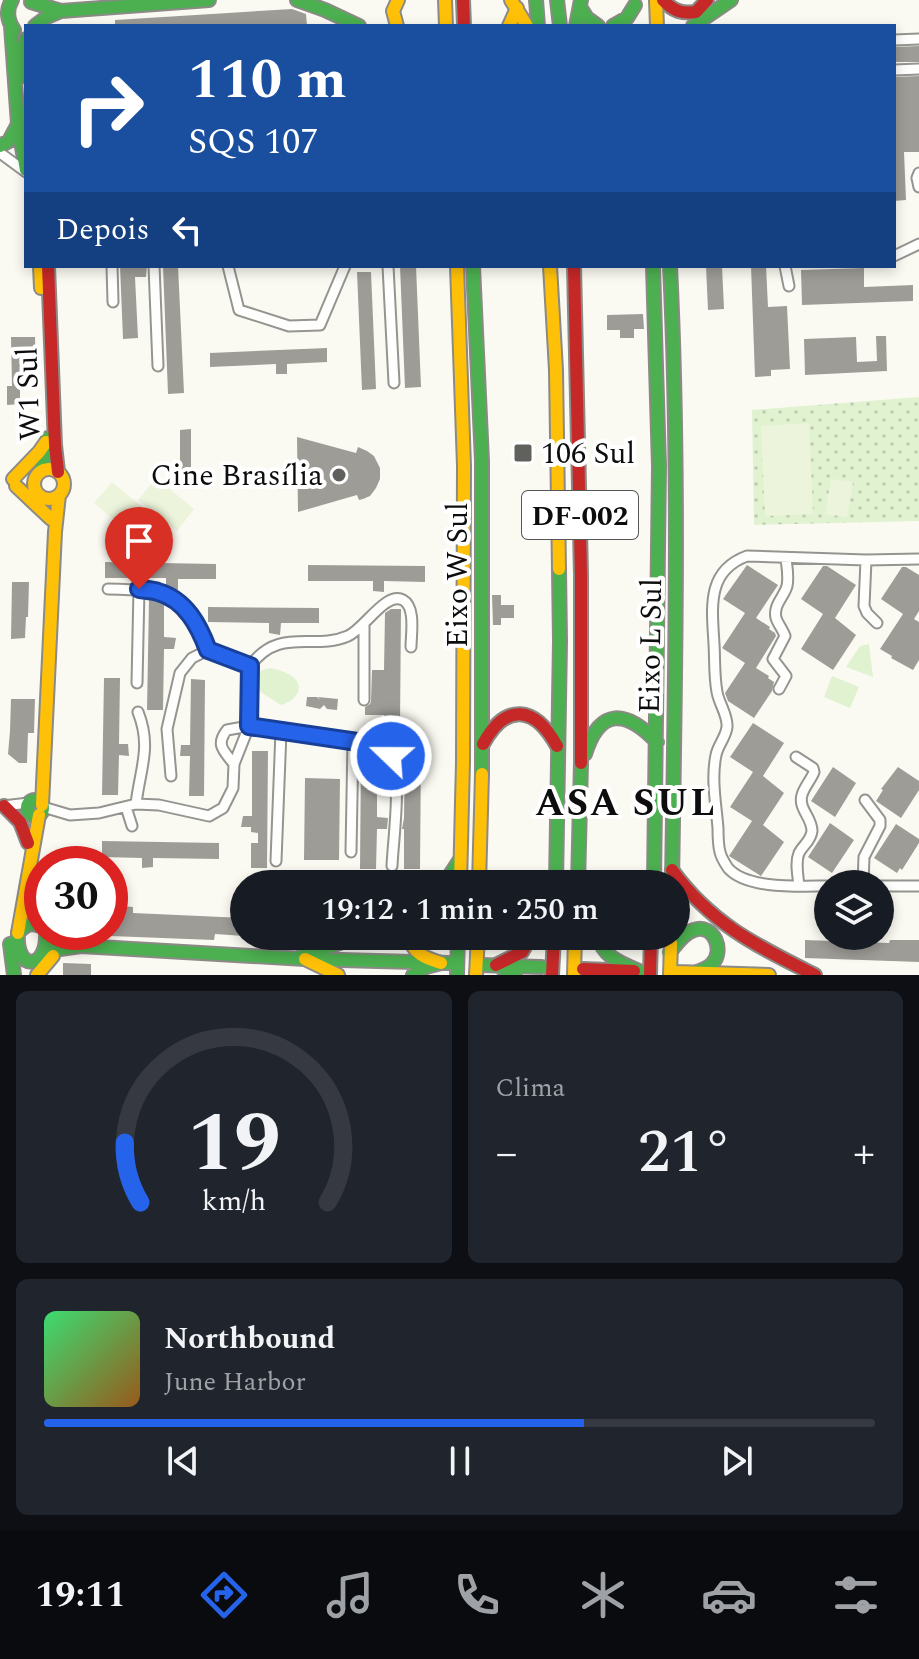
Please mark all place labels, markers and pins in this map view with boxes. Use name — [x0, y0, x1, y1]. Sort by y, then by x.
place label: 106 Sul — [541, 431, 635, 477]
marker: 106 Sul — [512, 442, 534, 464]
place label: Cine Brasília — [151, 453, 323, 499]
marker: Cine Brasília — [330, 466, 348, 484]
pin — [105, 507, 173, 589]

